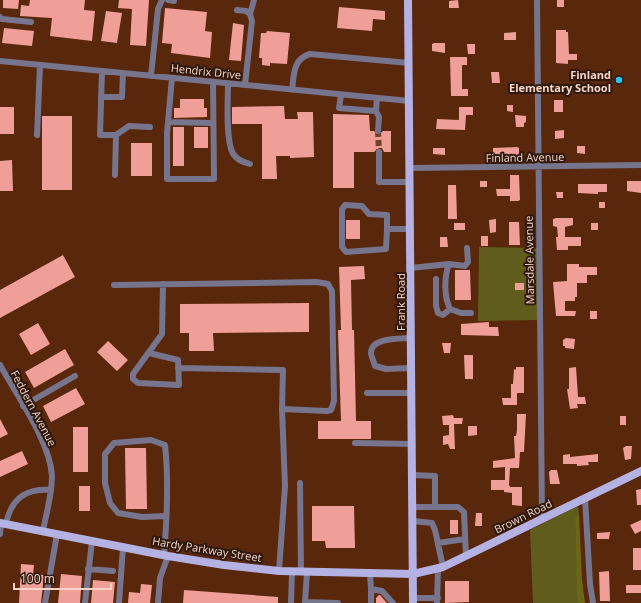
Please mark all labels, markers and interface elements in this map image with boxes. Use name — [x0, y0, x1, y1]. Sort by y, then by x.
street label: Hendrix Drive — [170, 60, 242, 82]
place label: Finland Elementary School — [509, 67, 611, 95]
marker: Finland Elementary School — [614, 75, 624, 85]
street label: Finland Avenue — [486, 149, 564, 165]
street label: Marsdale Avenue — [521, 216, 537, 304]
street label: Frank Road — [393, 273, 408, 331]
street label: Feddern Avenue — [8, 367, 60, 449]
street label: Brown Road — [492, 496, 554, 536]
street label: Hardy Parkway Street — [151, 533, 263, 565]
scale bar — [14, 565, 111, 591]
text: 100 m — [20, 570, 55, 587]

